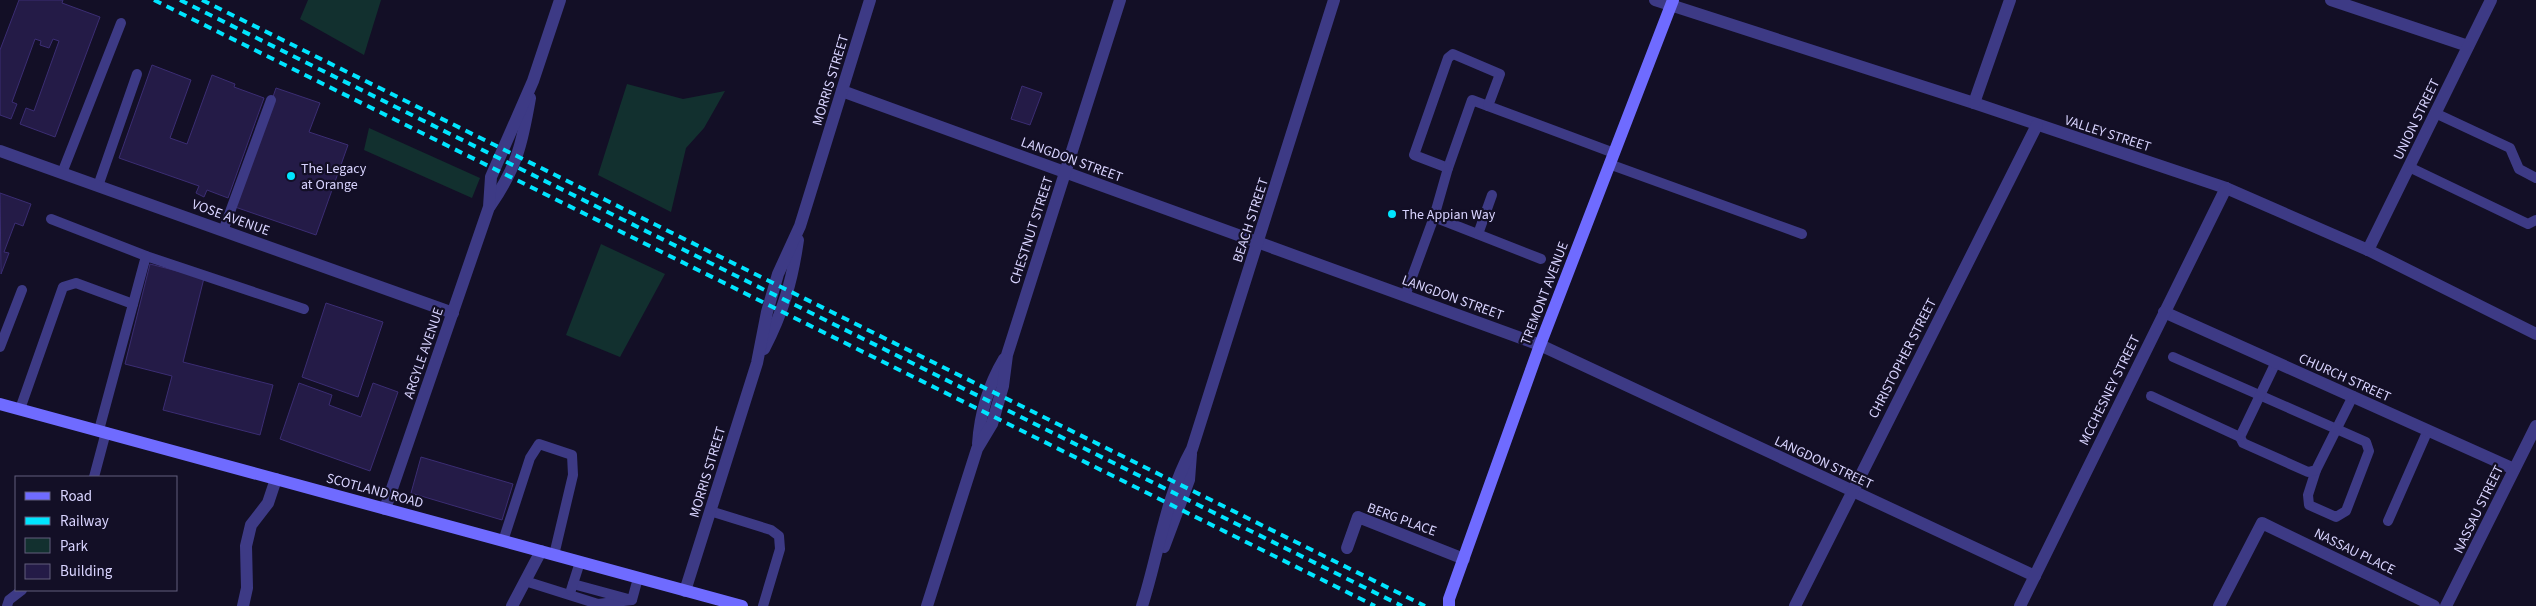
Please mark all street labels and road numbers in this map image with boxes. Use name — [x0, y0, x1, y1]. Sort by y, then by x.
street label: MORRIS STREET — [808, 32, 854, 128]
street label: UNION STREET — [2389, 75, 2445, 163]
street label: VALLEY STREET — [2062, 111, 2154, 158]
street label: LANGDON STREET — [1018, 132, 1126, 188]
street label: CHESTNUT STREET — [1005, 173, 1059, 287]
street label: BEACH STREET — [1228, 175, 1274, 265]
street label: VOSE AVENUE — [189, 195, 272, 241]
street label: TREMONT AVENUE — [1516, 239, 1574, 348]
street label: LANGDON STREET — [1399, 270, 1507, 326]
street label: CHRISTOPHER STREET — [1864, 294, 1942, 422]
street label: ARGYLE AVENUE — [399, 305, 449, 402]
street label: MCCHESNEY STREET — [2074, 331, 2146, 449]
street label: CHURCH STREET — [2295, 349, 2394, 407]
street label: MORRIS STREET — [685, 424, 731, 520]
street label: LANGDON STREET — [1771, 431, 1877, 495]
street label: NASSAU STREET — [2449, 462, 2509, 557]
street label: SCOTLAND ROAD — [324, 468, 426, 514]
street label: BERG PLACE — [1364, 498, 1439, 542]
street label: NASSAU PLACE — [2311, 524, 2399, 580]

